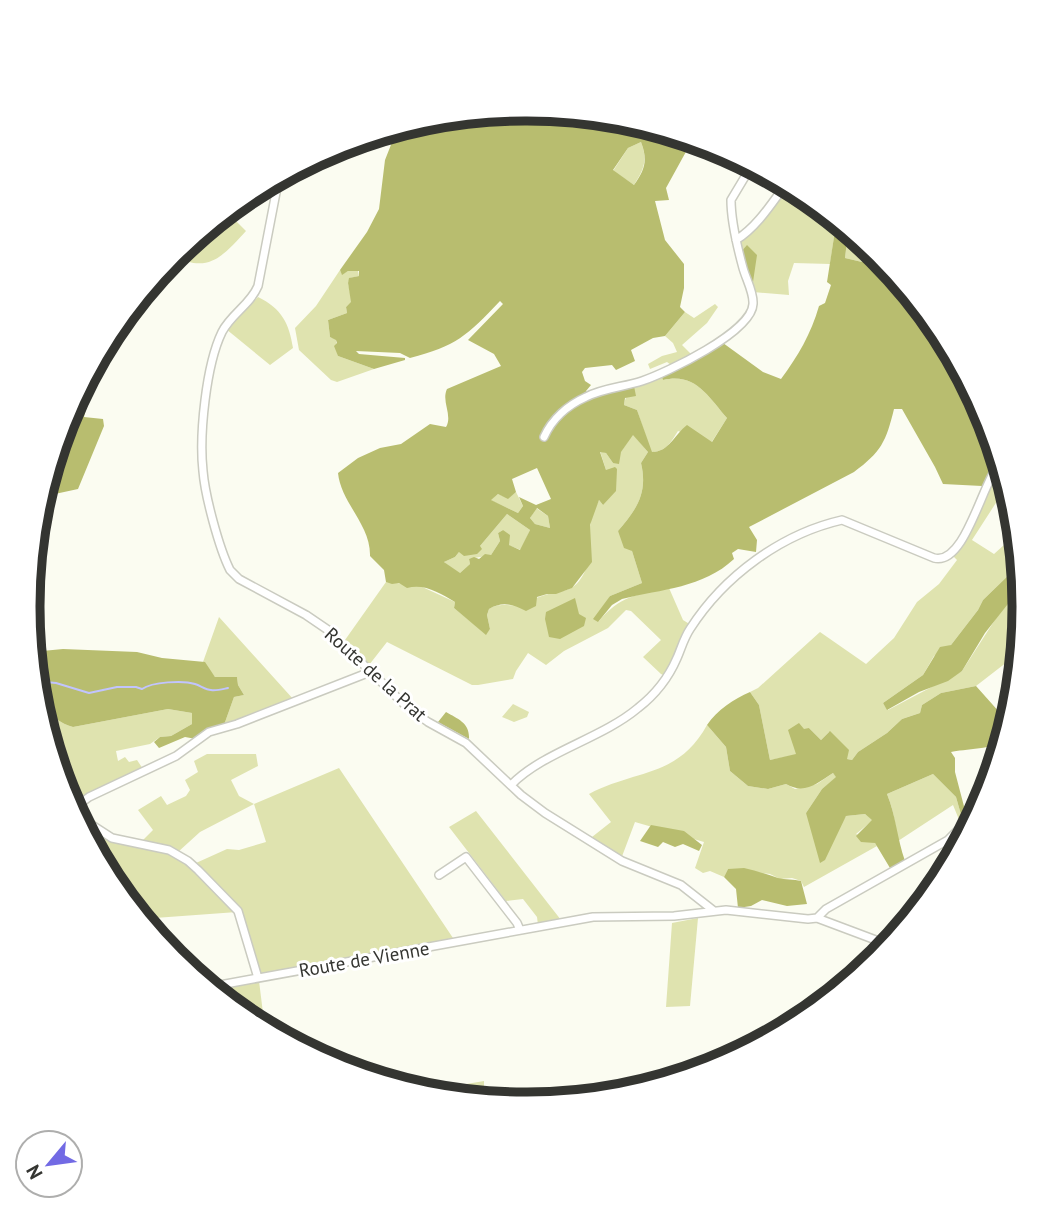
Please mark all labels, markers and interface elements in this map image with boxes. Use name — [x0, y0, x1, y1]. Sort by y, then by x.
street label: Route de la Prat — [320, 622, 432, 726]
street label: Route de Vienne — [297, 936, 431, 982]
north arrow — [14, 1129, 84, 1199]
text: N — [21, 1161, 48, 1184]

